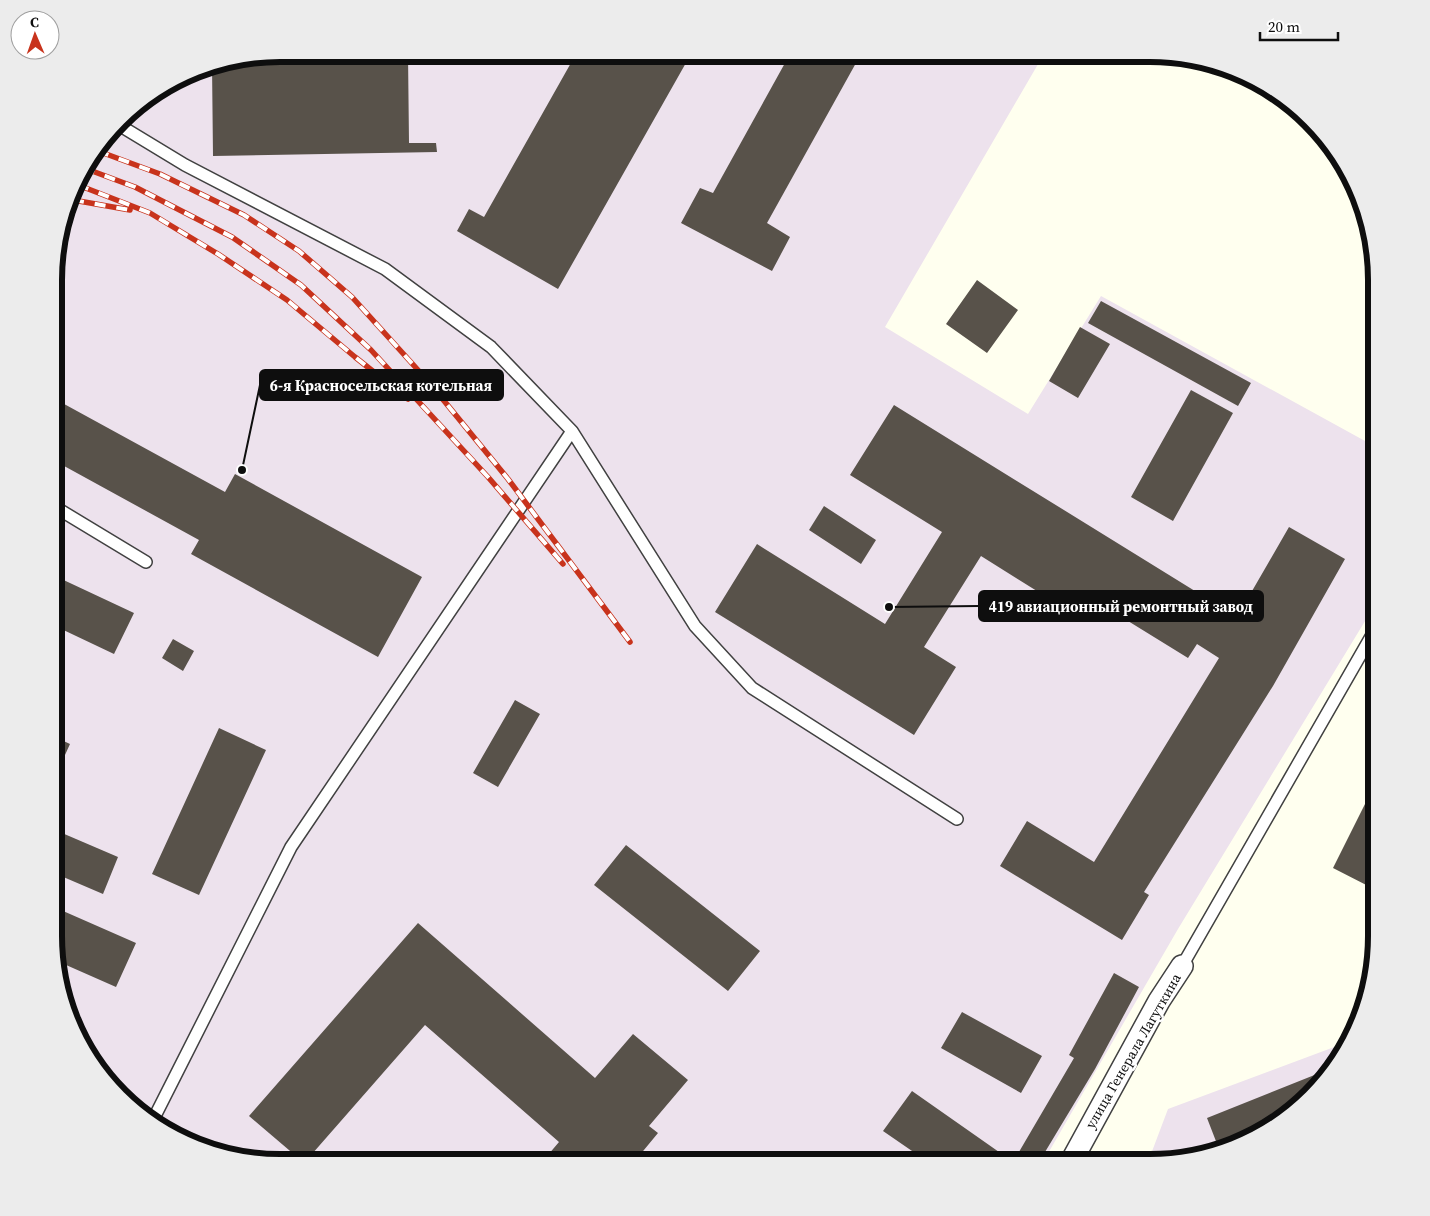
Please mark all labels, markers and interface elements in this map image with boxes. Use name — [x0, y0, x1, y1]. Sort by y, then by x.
north arrow — [10, 10, 60, 60]
scale bar — [1260, 10, 1338, 42]
text: С — [30, 12, 40, 32]
text: 20 m — [1268, 16, 1300, 37]
callout: 6-я Красносельская котельная — [260, 370, 503, 400]
text: 6-я Красносельская котельная — [270, 375, 493, 396]
callout: 419 авиационный ремонтный завод — [979, 591, 1263, 621]
text: 419 авиационный ремонтный завод — [989, 596, 1253, 617]
street label: улица Генерала Лагуткина — [1080, 969, 1186, 1132]

